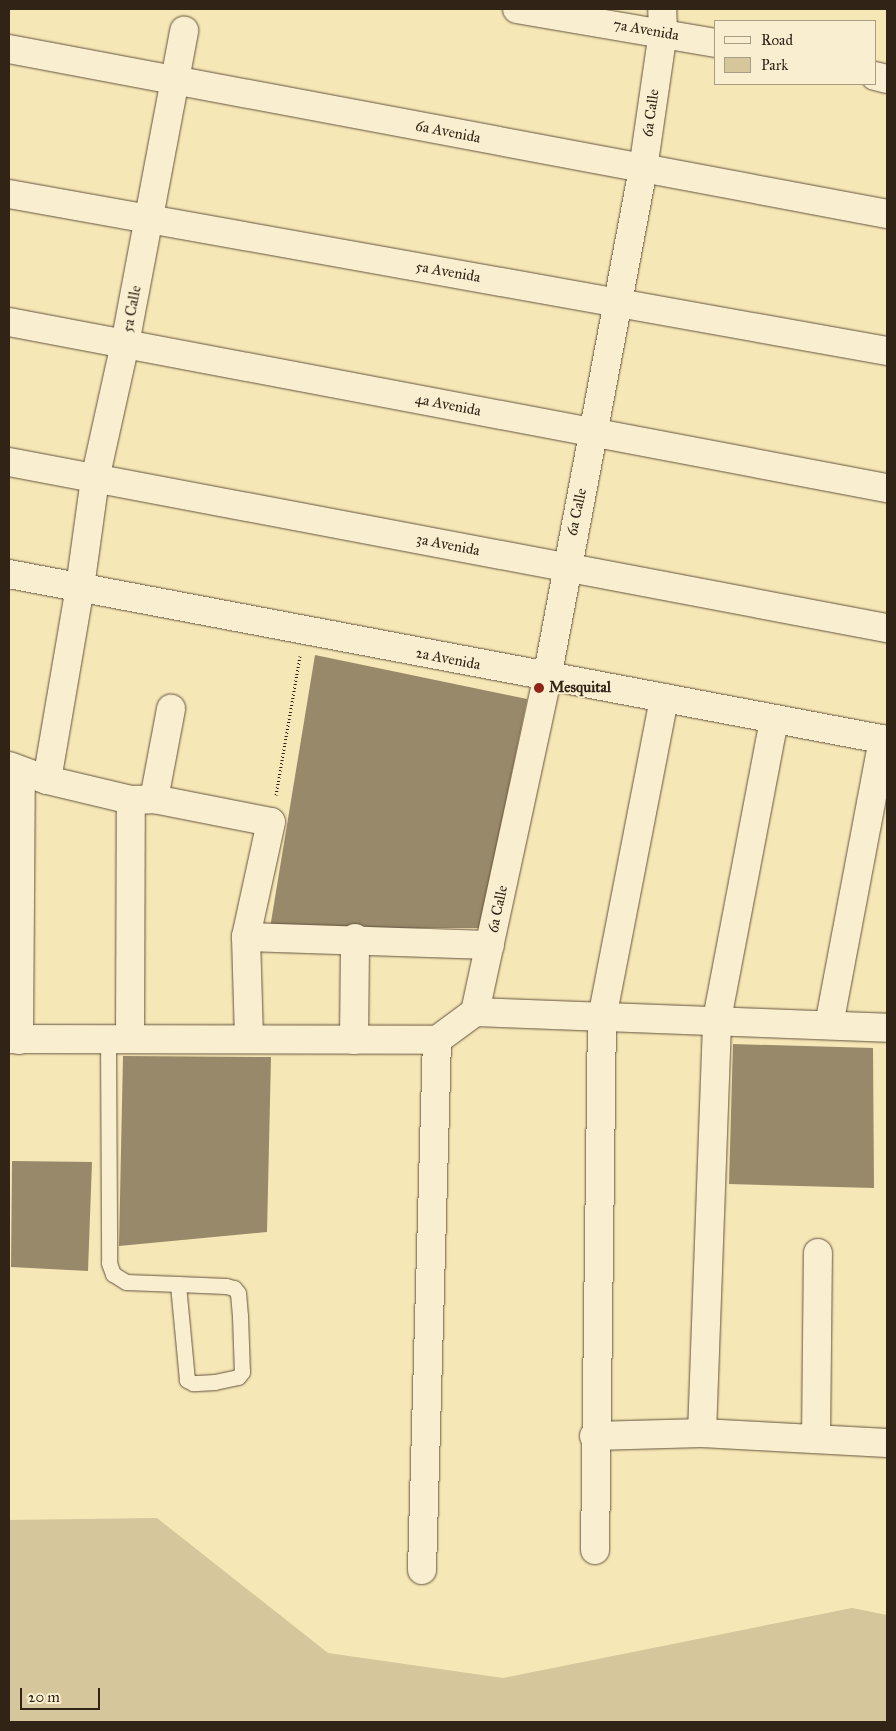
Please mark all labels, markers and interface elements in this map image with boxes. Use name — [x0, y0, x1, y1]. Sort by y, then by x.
street label: 7a Avenida — [612, 15, 680, 45]
legend — [714, 20, 876, 85]
text: Road — [761, 31, 793, 49]
text: Park — [761, 56, 788, 74]
street label: 6a Calle — [639, 88, 663, 138]
street label: 6a Avenida — [414, 117, 482, 147]
street label: 5a Avenida — [414, 257, 482, 287]
street label: 5a Calle — [119, 284, 145, 334]
street label: 4a Avenida — [414, 390, 482, 420]
street label: 6a Calle — [563, 487, 591, 537]
street label: 3a Avenida — [415, 530, 481, 560]
street label: 2a Avenida — [414, 644, 482, 674]
place label: Mesquital — [549, 679, 611, 697]
marker: Mesquital — [533, 682, 545, 694]
street label: 6a Calle — [484, 884, 512, 934]
scale bar — [22, 1678, 102, 1710]
text: 20 m — [28, 1688, 60, 1706]

